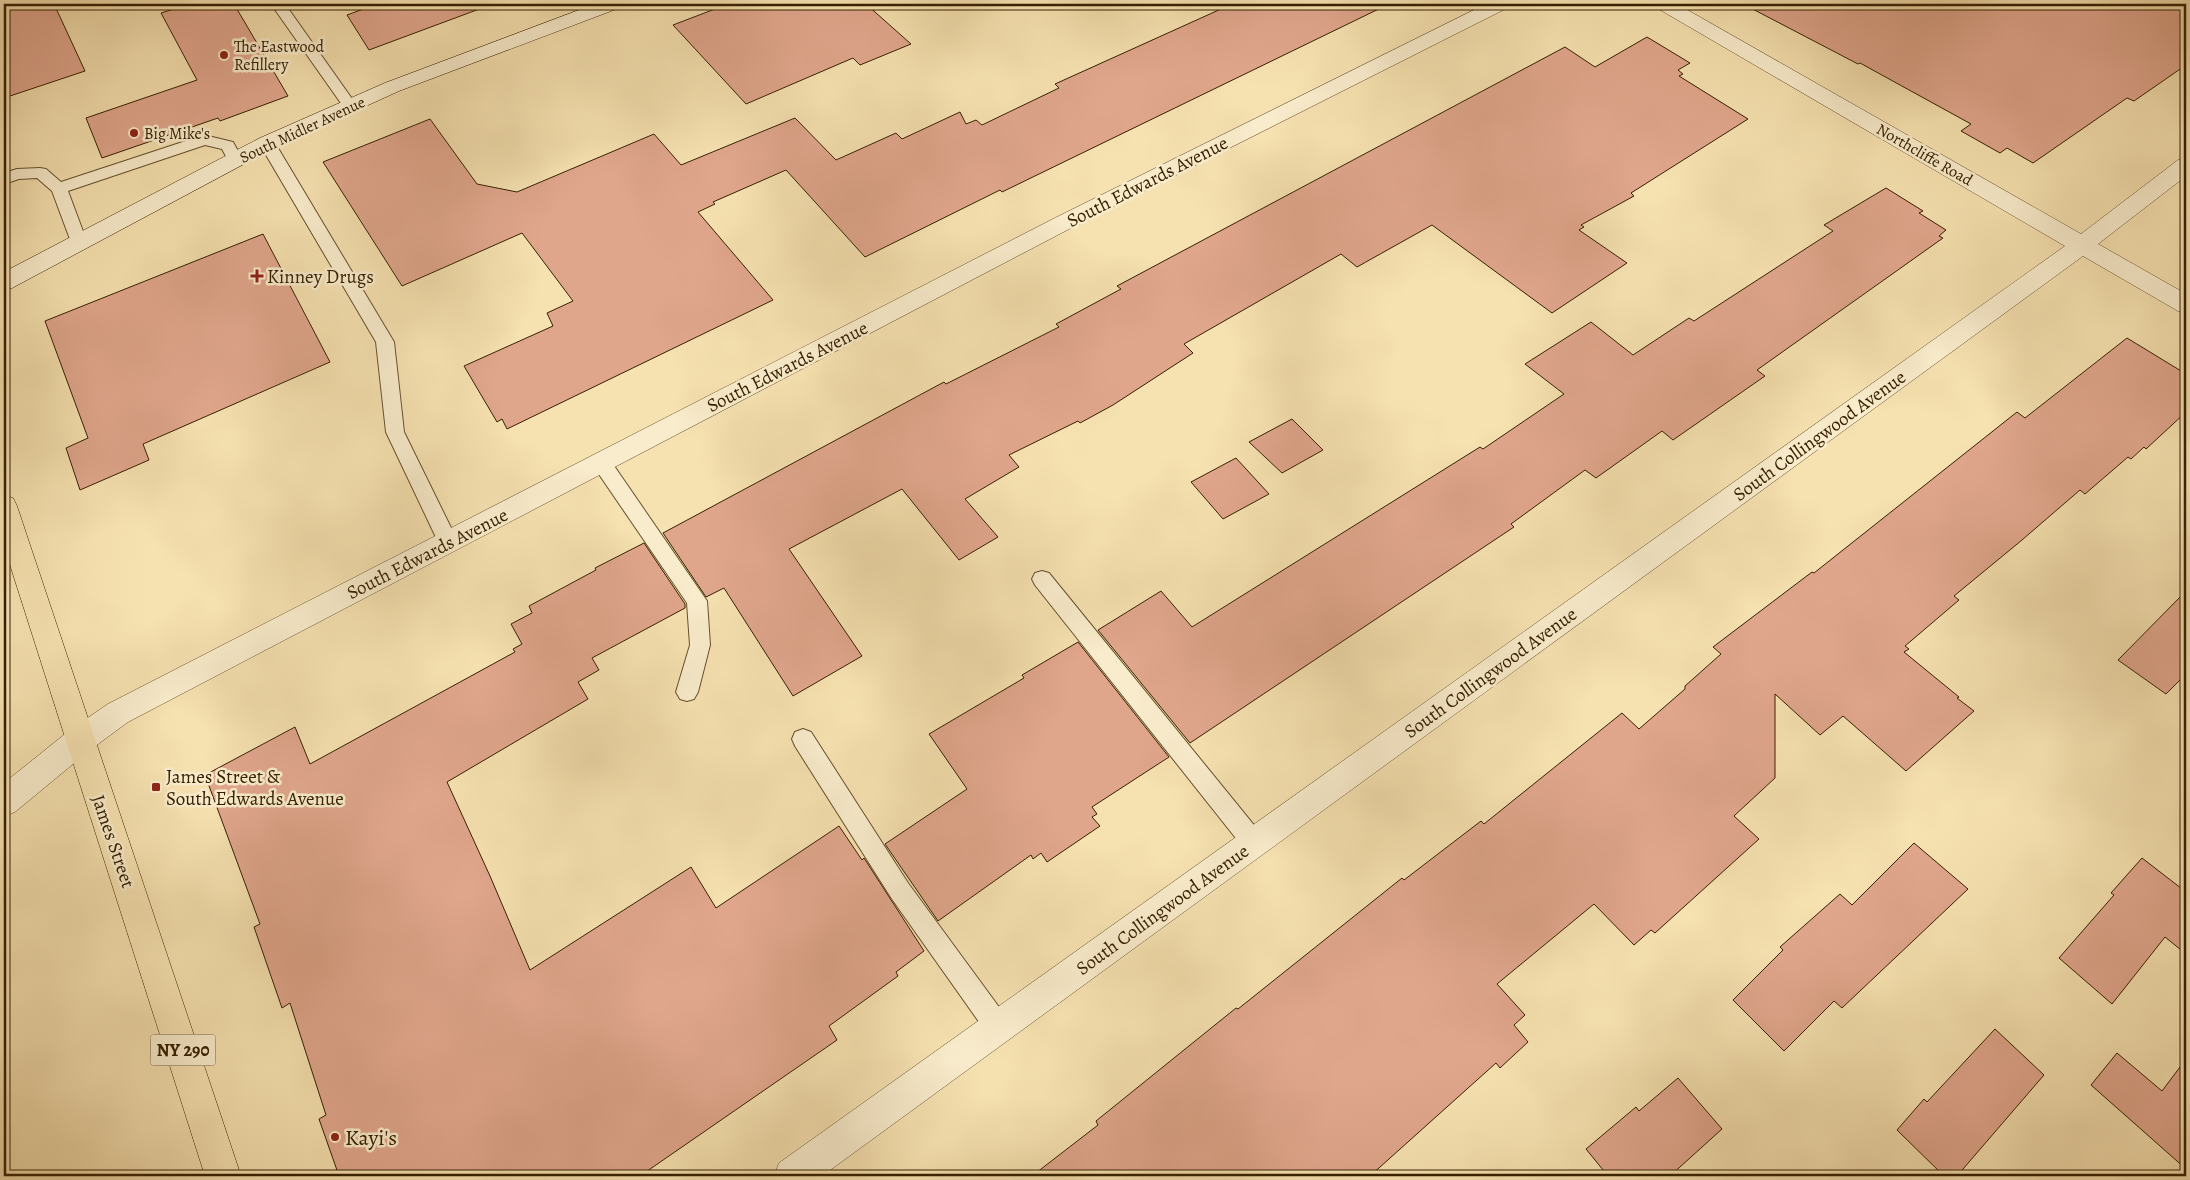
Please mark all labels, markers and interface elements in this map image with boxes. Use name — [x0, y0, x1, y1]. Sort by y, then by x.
place label: The Eastwood Refillery — [234, 36, 324, 76]
marker: The Eastwood Refillery — [218, 49, 230, 61]
street label: South Midler Avenue — [236, 91, 369, 169]
street label: Northcliffe Road — [1872, 118, 1977, 192]
place label: Big Mike's — [144, 123, 210, 145]
marker: Big Mike's — [128, 127, 140, 139]
street label: South Edwards Avenue — [1062, 130, 1233, 234]
place label: Kinney Drugs — [267, 264, 374, 290]
marker: Kinney Drugs — [251, 270, 263, 282]
street label: South Edwards Avenue — [702, 315, 873, 419]
street label: South Collingwood Avenue — [1728, 364, 1911, 507]
street label: South Edwards Avenue — [342, 502, 513, 606]
street label: South Collingwood Avenue — [1399, 601, 1582, 744]
place label: James Street & South Edwards Avenue — [166, 764, 344, 812]
marker: James Street & South Edwards Avenue — [150, 781, 162, 793]
street label: James Street — [85, 791, 141, 891]
street label: South Collingwood Avenue — [1071, 838, 1254, 981]
road number: NY 290 — [150, 1034, 216, 1066]
place label: Kayi's — [345, 1123, 397, 1153]
marker: Kayi's — [329, 1131, 341, 1143]

